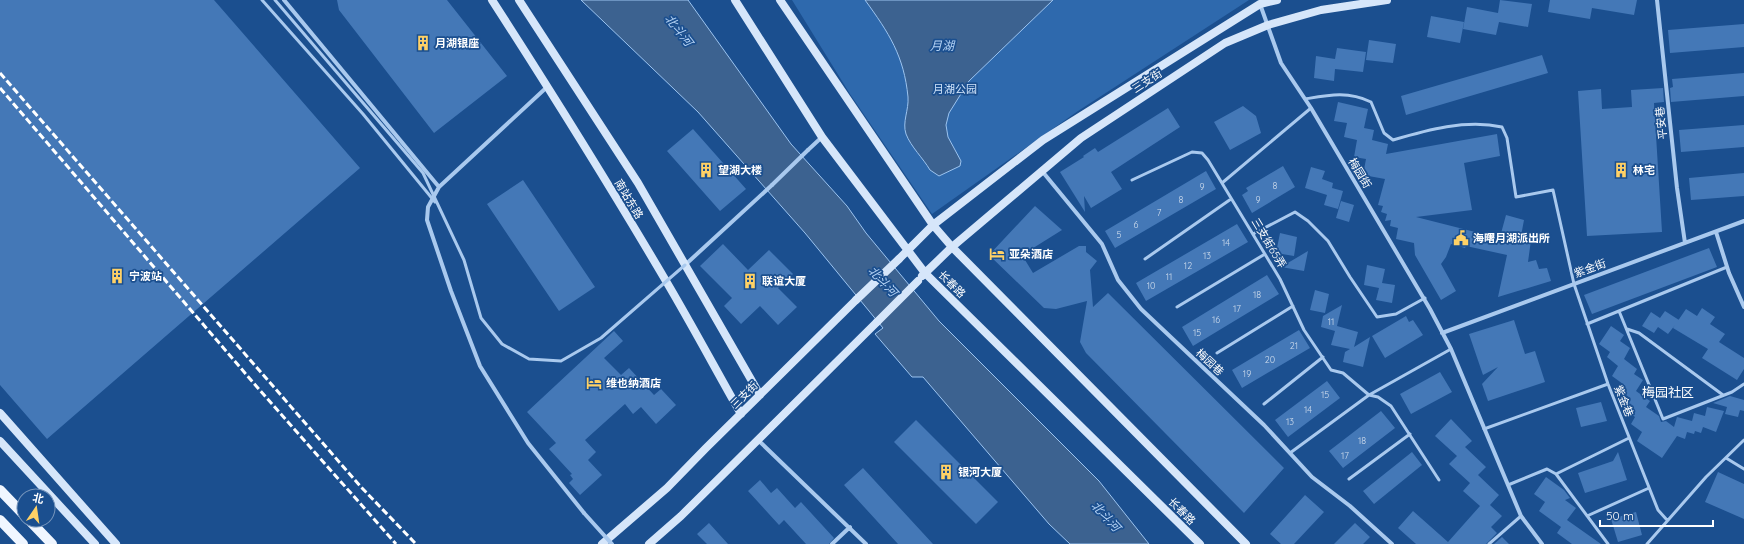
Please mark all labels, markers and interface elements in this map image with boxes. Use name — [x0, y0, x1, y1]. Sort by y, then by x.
water label: 北斗河 — [662, 11, 697, 50]
building icon: 月湖银座 — [414, 34, 432, 52]
place label: 月湖银座 — [435, 36, 479, 50]
water label: 月湖 — [930, 38, 956, 53]
street label: 三支街 — [1129, 66, 1165, 96]
park label: 月湖公园 — [933, 82, 977, 96]
street label: 平安巷 — [1652, 106, 1670, 140]
street label: 梅园街 — [1346, 155, 1374, 191]
building icon: 望湖大楼 — [697, 161, 715, 179]
building icon: 林宅 — [1612, 161, 1630, 179]
place label: 望湖大楼 — [718, 163, 762, 177]
place label: 林宅 — [1633, 163, 1655, 177]
street label: 南站东路 — [612, 177, 646, 221]
house number: 8 — [1273, 180, 1278, 191]
house number: 9 — [1199, 181, 1205, 192]
house number: 8 — [1179, 194, 1184, 205]
house number: 9 — [1255, 194, 1261, 205]
house number: 7 — [1157, 207, 1162, 218]
street label: 三支街65弄 — [1249, 215, 1289, 271]
house number: 6 — [1134, 219, 1139, 230]
house number: 5 — [1117, 229, 1122, 240]
public building icon: 海曙月湖派出所 — [1452, 229, 1470, 247]
place label: 海曙月湖派出所 — [1473, 231, 1550, 245]
house number: 14 — [1222, 237, 1230, 248]
hotel icon: 亚朵酒店 — [988, 245, 1006, 263]
place label: 亚朵酒店 — [1009, 247, 1053, 261]
house number: 13 — [1203, 250, 1211, 261]
street label: 紫金街 — [1572, 256, 1608, 280]
house number: 12 — [1184, 260, 1192, 271]
water label: 北斗河 — [865, 263, 902, 301]
building icon: 宁波站 — [108, 267, 126, 285]
street label: 长春路 — [935, 267, 969, 301]
place label: 宁波站 — [129, 269, 162, 283]
house number: 11 — [1166, 271, 1172, 282]
building icon: 联谊大厦 — [741, 272, 759, 290]
place label: 联谊大厦 — [762, 274, 806, 288]
house number: 10 — [1147, 280, 1155, 291]
house number: 18 — [1253, 289, 1261, 300]
house number: 17 — [1233, 303, 1241, 314]
house number: 16 — [1212, 314, 1220, 325]
house number: 11 — [1328, 316, 1334, 327]
house number: 15 — [1193, 327, 1201, 338]
house number: 21 — [1290, 340, 1298, 351]
street label: 梅园巷 — [1193, 346, 1227, 378]
house number: 20 — [1265, 354, 1275, 365]
house number: 19 — [1243, 368, 1251, 379]
hotel icon: 维也纳酒店 — [585, 374, 603, 392]
place label: 维也纳酒店 — [606, 376, 661, 390]
street label: 三支街 — [727, 378, 761, 412]
street label: 紫金巷 — [1611, 383, 1637, 419]
district label: 梅园社区 — [1642, 384, 1694, 400]
house number: 15 — [1321, 389, 1329, 400]
house number: 14 — [1304, 404, 1312, 415]
house number: 13 — [1286, 416, 1294, 427]
house number: 18 — [1358, 435, 1366, 446]
house number: 17 — [1341, 450, 1349, 461]
building icon: 银河大厦 — [937, 463, 955, 481]
place label: 银河大厦 — [958, 465, 1002, 479]
north arrow — [16, 488, 56, 528]
text: 北 — [31, 490, 45, 506]
street label: 长春路 — [1165, 494, 1199, 528]
water label: 北斗河 — [1088, 498, 1125, 536]
scale bar — [1600, 502, 1713, 528]
text: 50 m — [1606, 508, 1634, 523]

